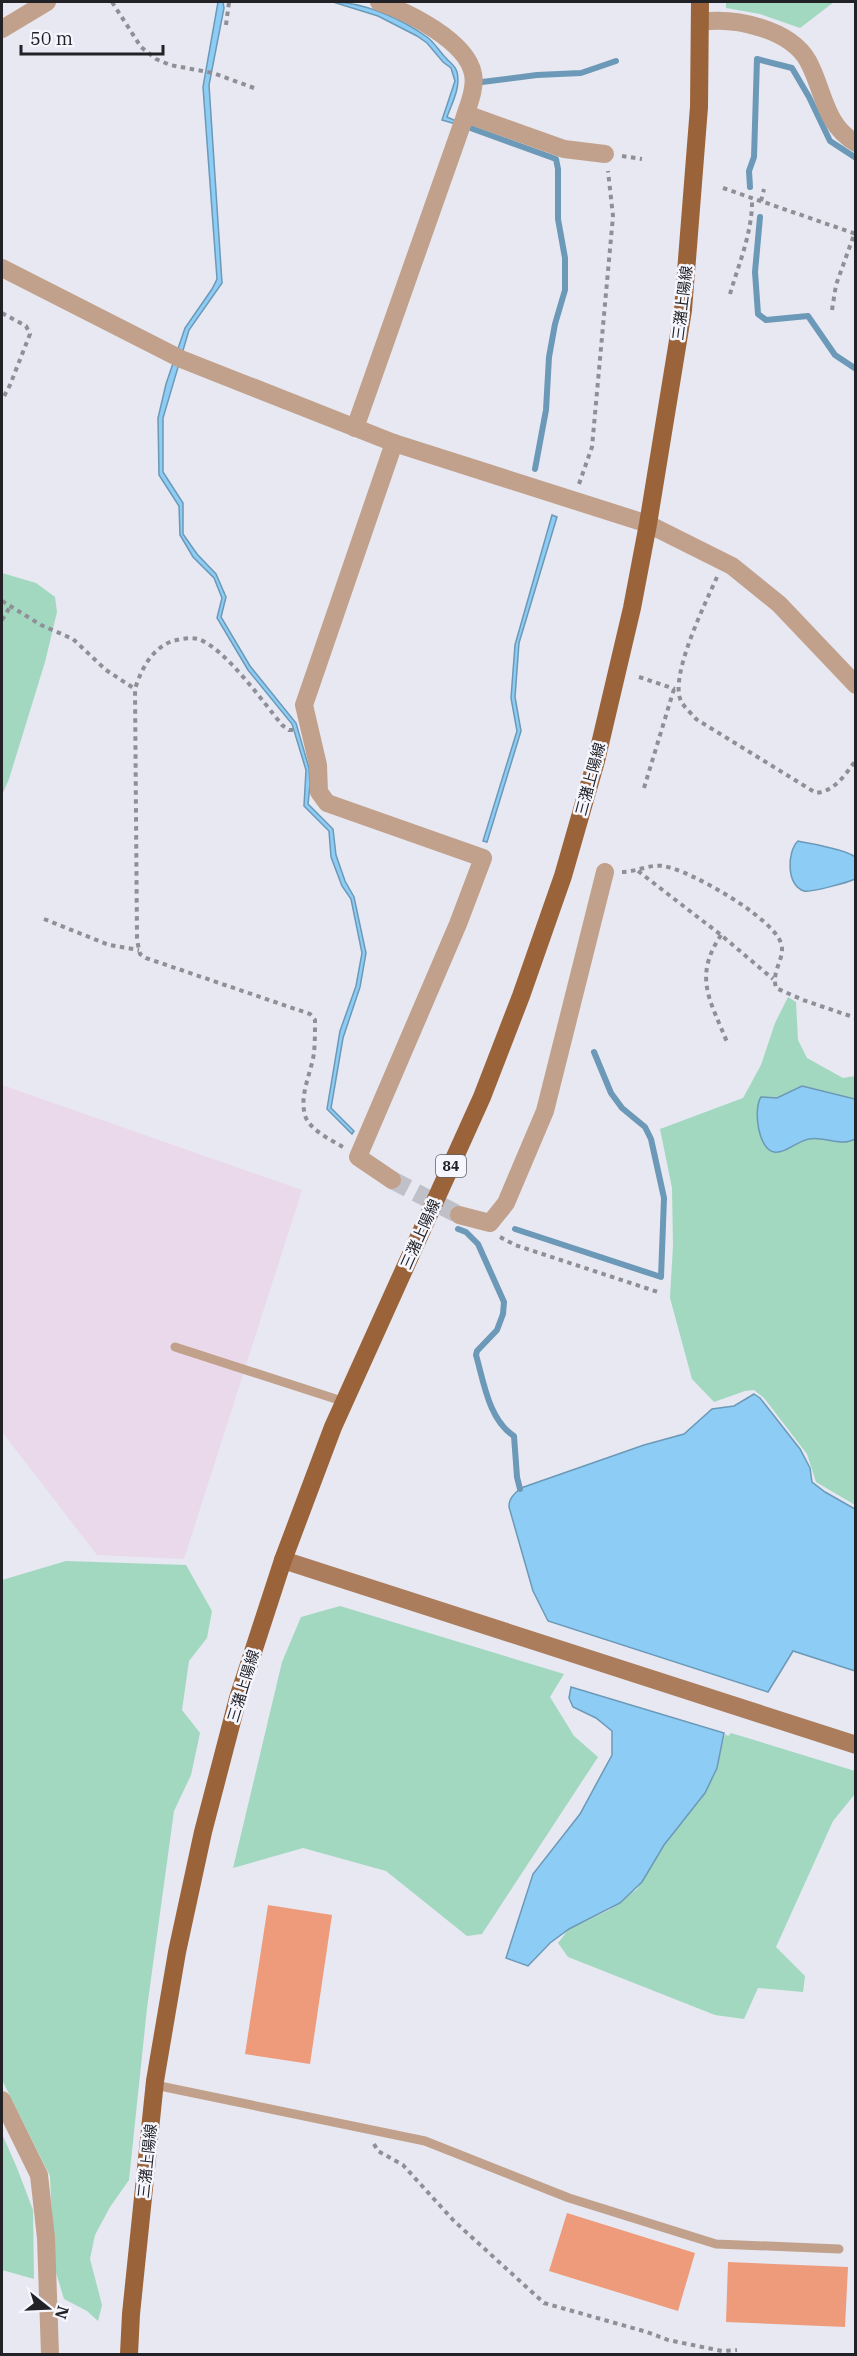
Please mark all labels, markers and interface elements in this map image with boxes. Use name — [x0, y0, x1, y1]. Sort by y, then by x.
scale bar — [21, 18, 164, 56]
text: 50 m — [30, 27, 73, 50]
street label: 三潴上陽線 — [668, 265, 696, 341]
street label: 三潴上陽線 — [571, 740, 609, 818]
road number: 84 — [436, 1155, 466, 1177]
street label: 三潴上陽線 — [396, 1196, 444, 1272]
street label: 三潴上陽線 — [223, 1647, 263, 1725]
street label: 三潴上陽線 — [134, 2123, 160, 2199]
north arrow — [18, 2278, 78, 2338]
text: N — [51, 2304, 74, 2322]

